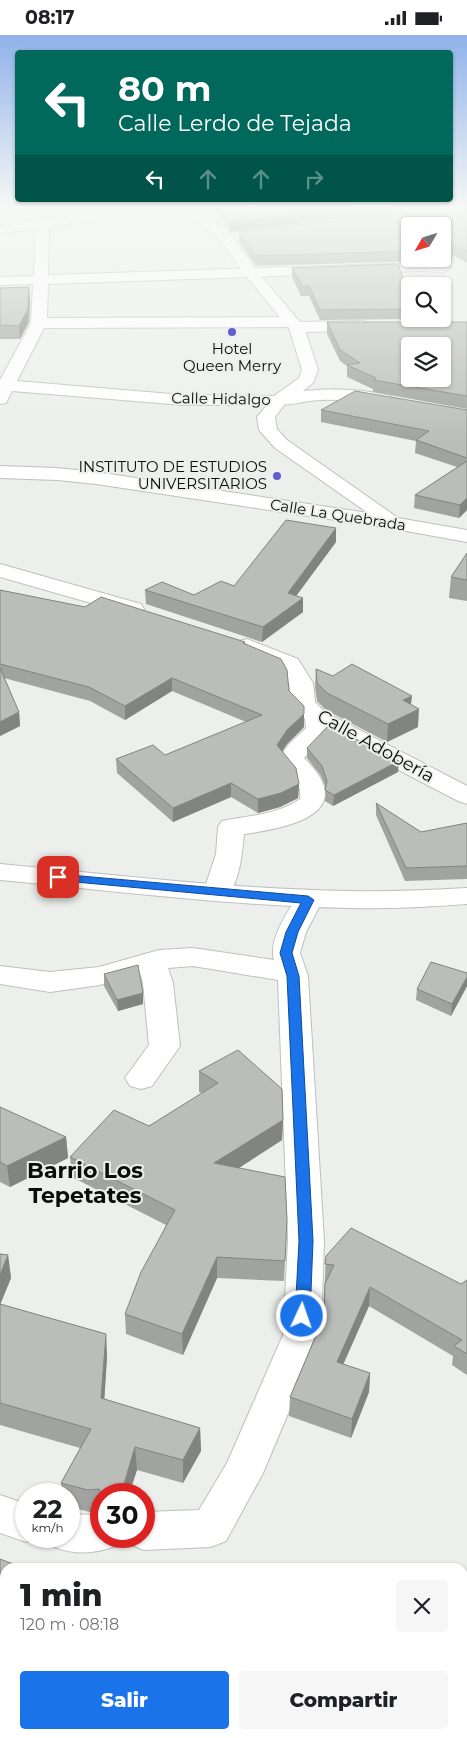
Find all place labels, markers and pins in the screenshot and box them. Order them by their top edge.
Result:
marker: Hotel Queen Merry [226,326,238,338]
place label: Hotel Queen Merry [183,339,282,375]
place label: INSTITUTO DE ESTUDIOS UNIVERSITARIOS [79,457,267,493]
marker: INSTITUTO DE ESTUDIOS UNIVERSITARIOS [271,470,283,482]
pin [37,856,79,898]

